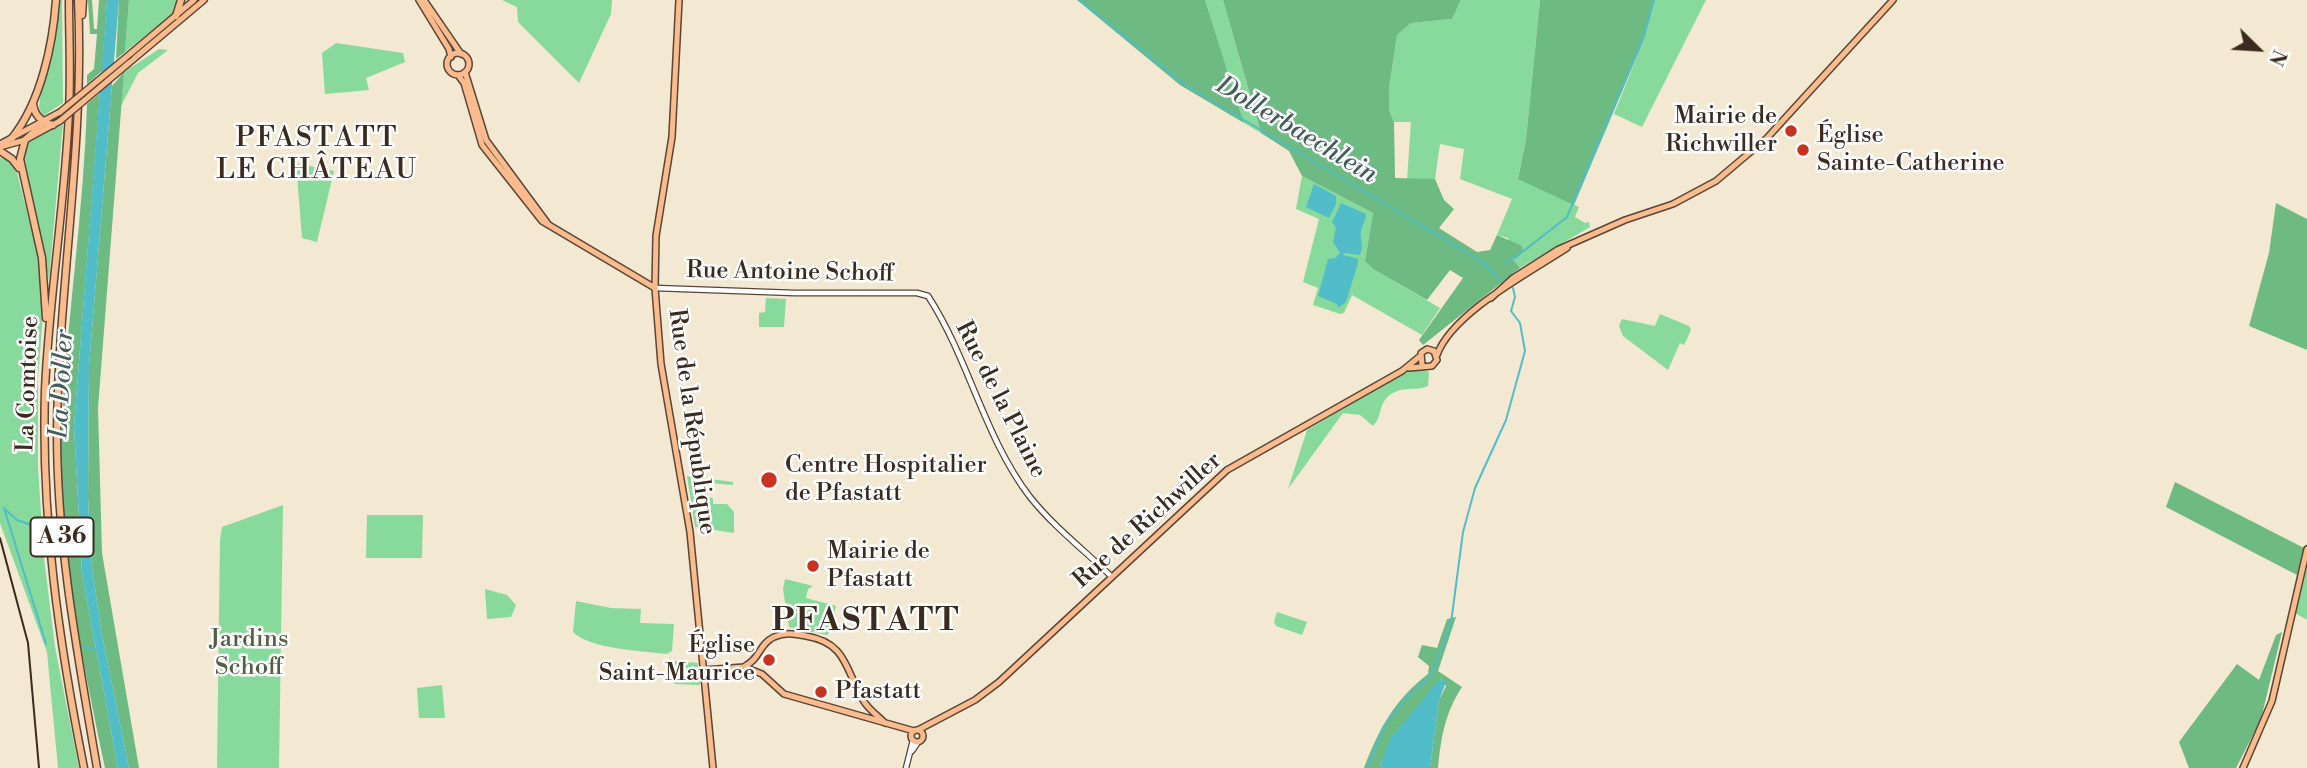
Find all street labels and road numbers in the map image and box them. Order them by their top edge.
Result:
street label: Rue Antoine Schoff [686,257,894,289]
street label: Rue de la République [661,307,721,537]
street label: La Comtoise [12,315,46,453]
street label: Rue de la Plaine [948,317,1052,483]
street label: Rue de Richwiller [1068,447,1228,595]
road number: A 36 [31,517,94,556]

